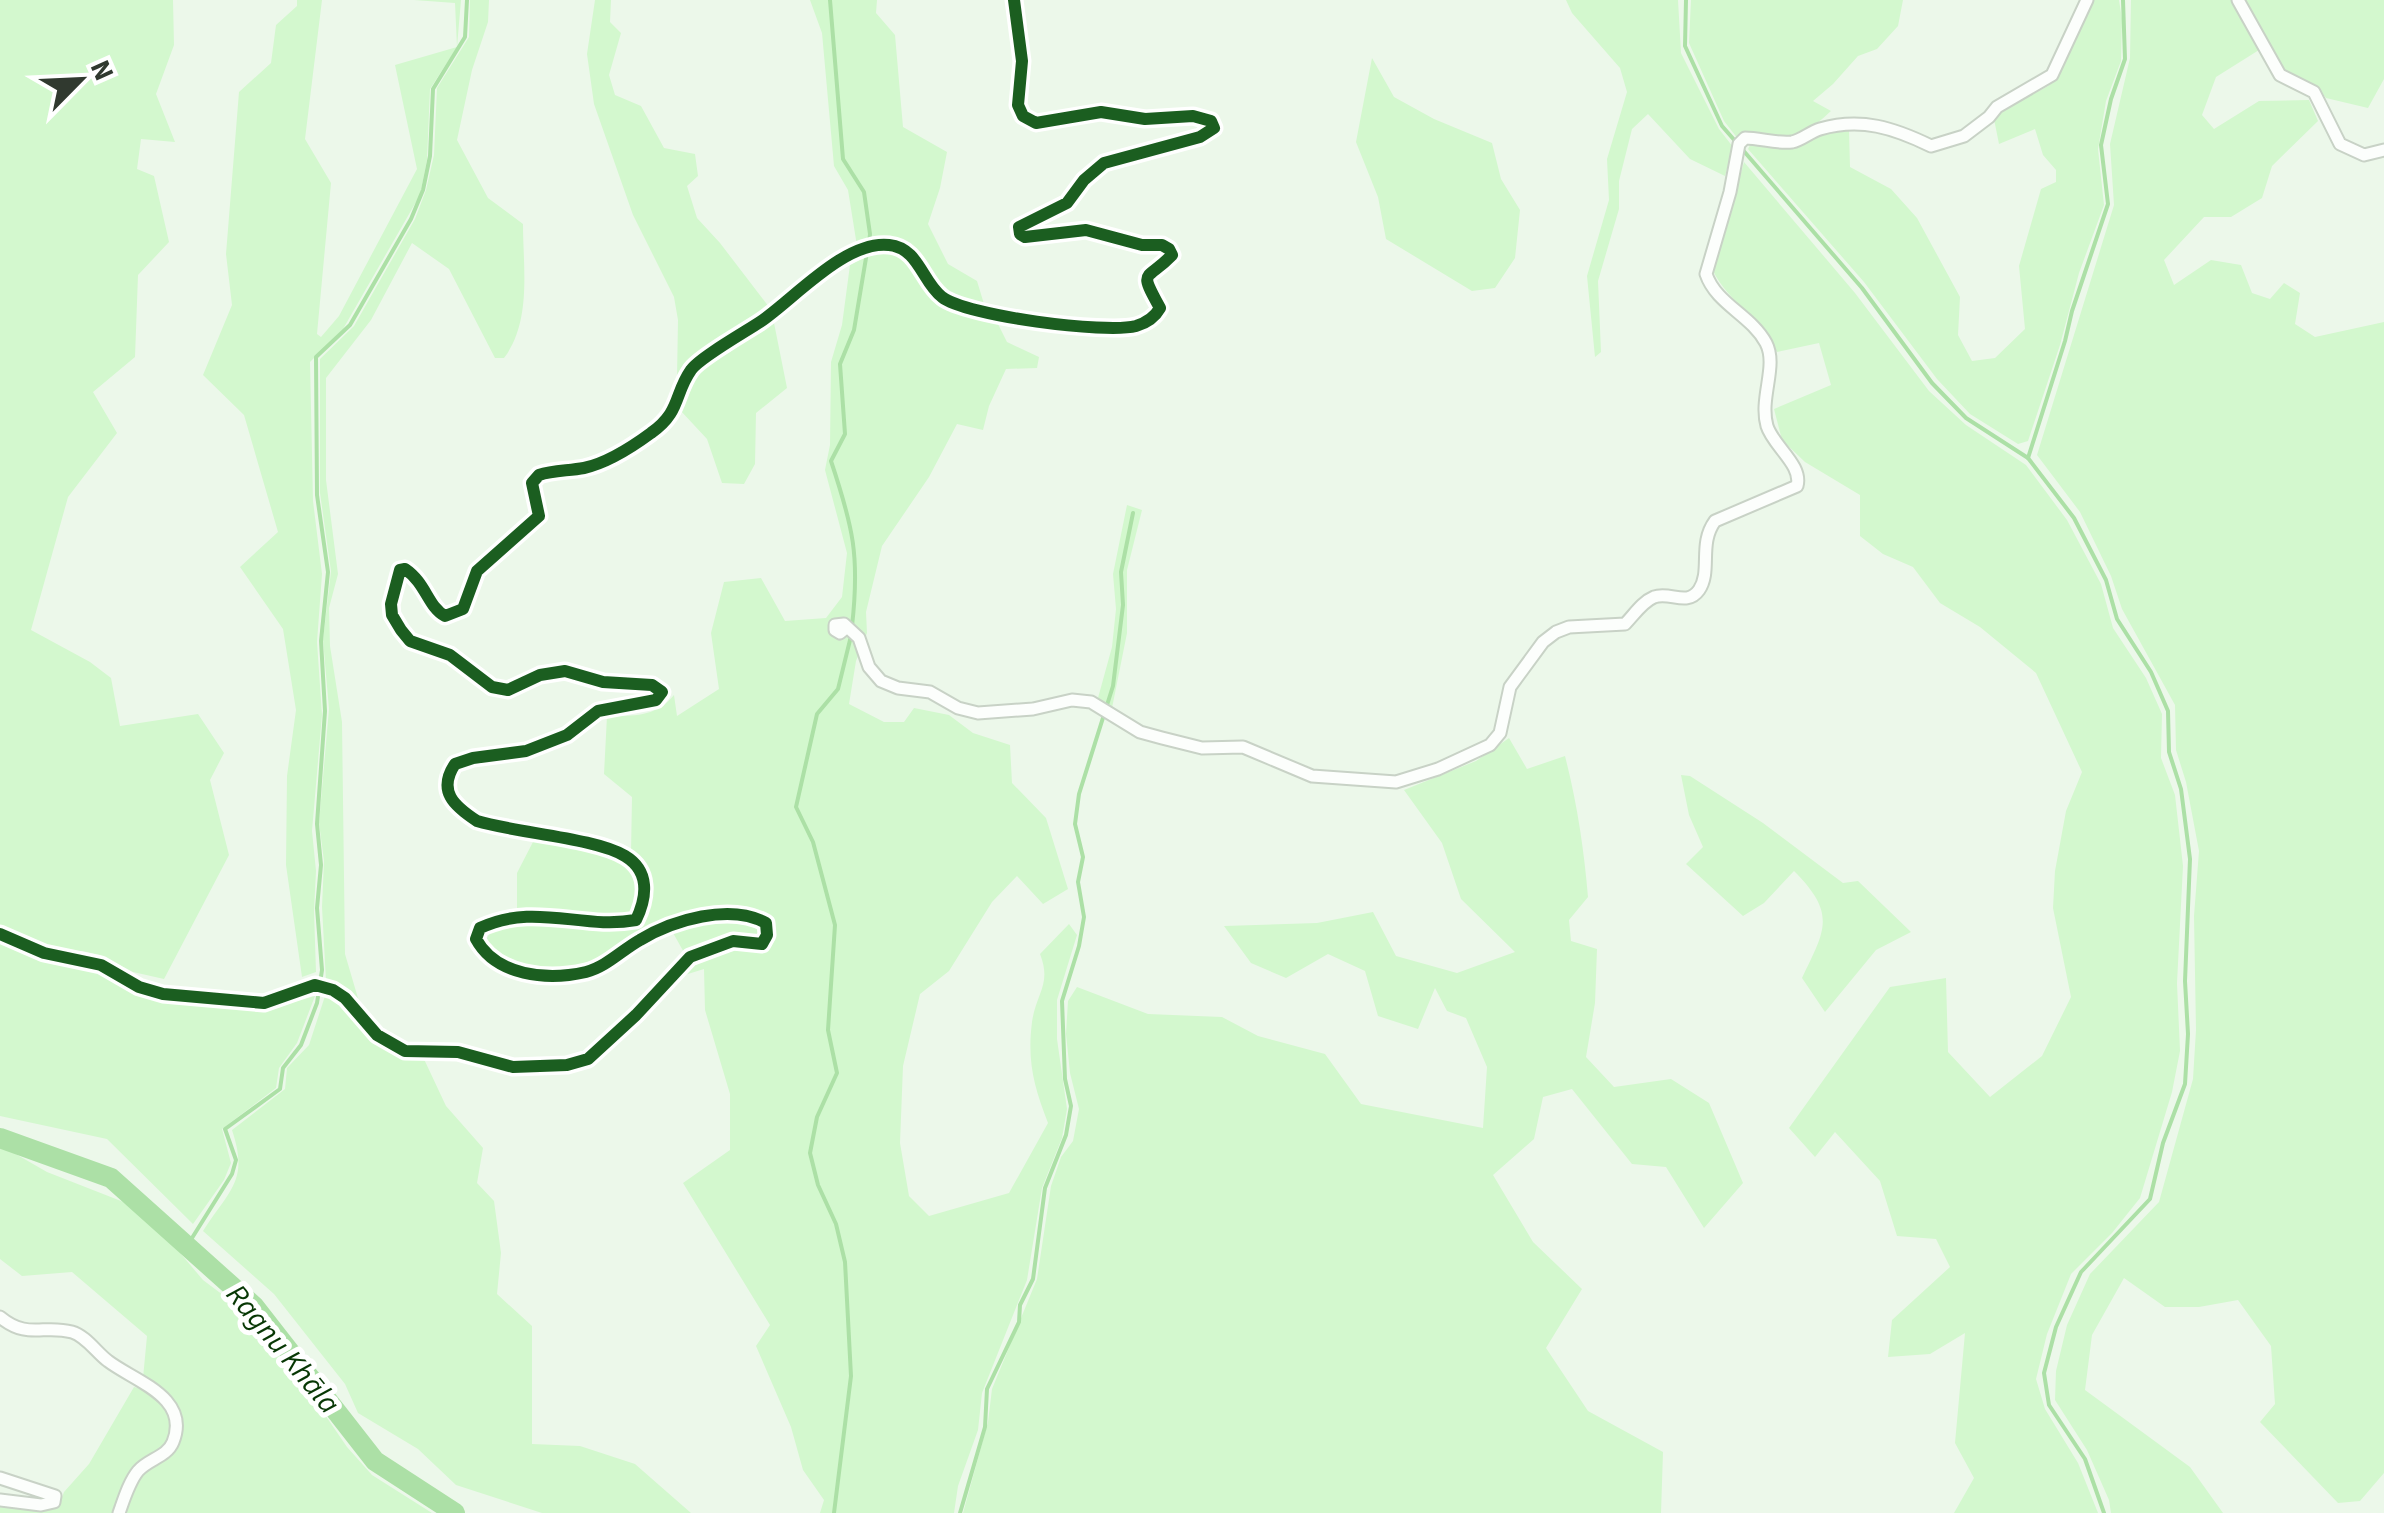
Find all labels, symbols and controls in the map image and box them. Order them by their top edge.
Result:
north arrow [30,30,130,130]
text: N [80,54,124,87]
water label: Ragnu Khāla [216,1275,350,1423]

